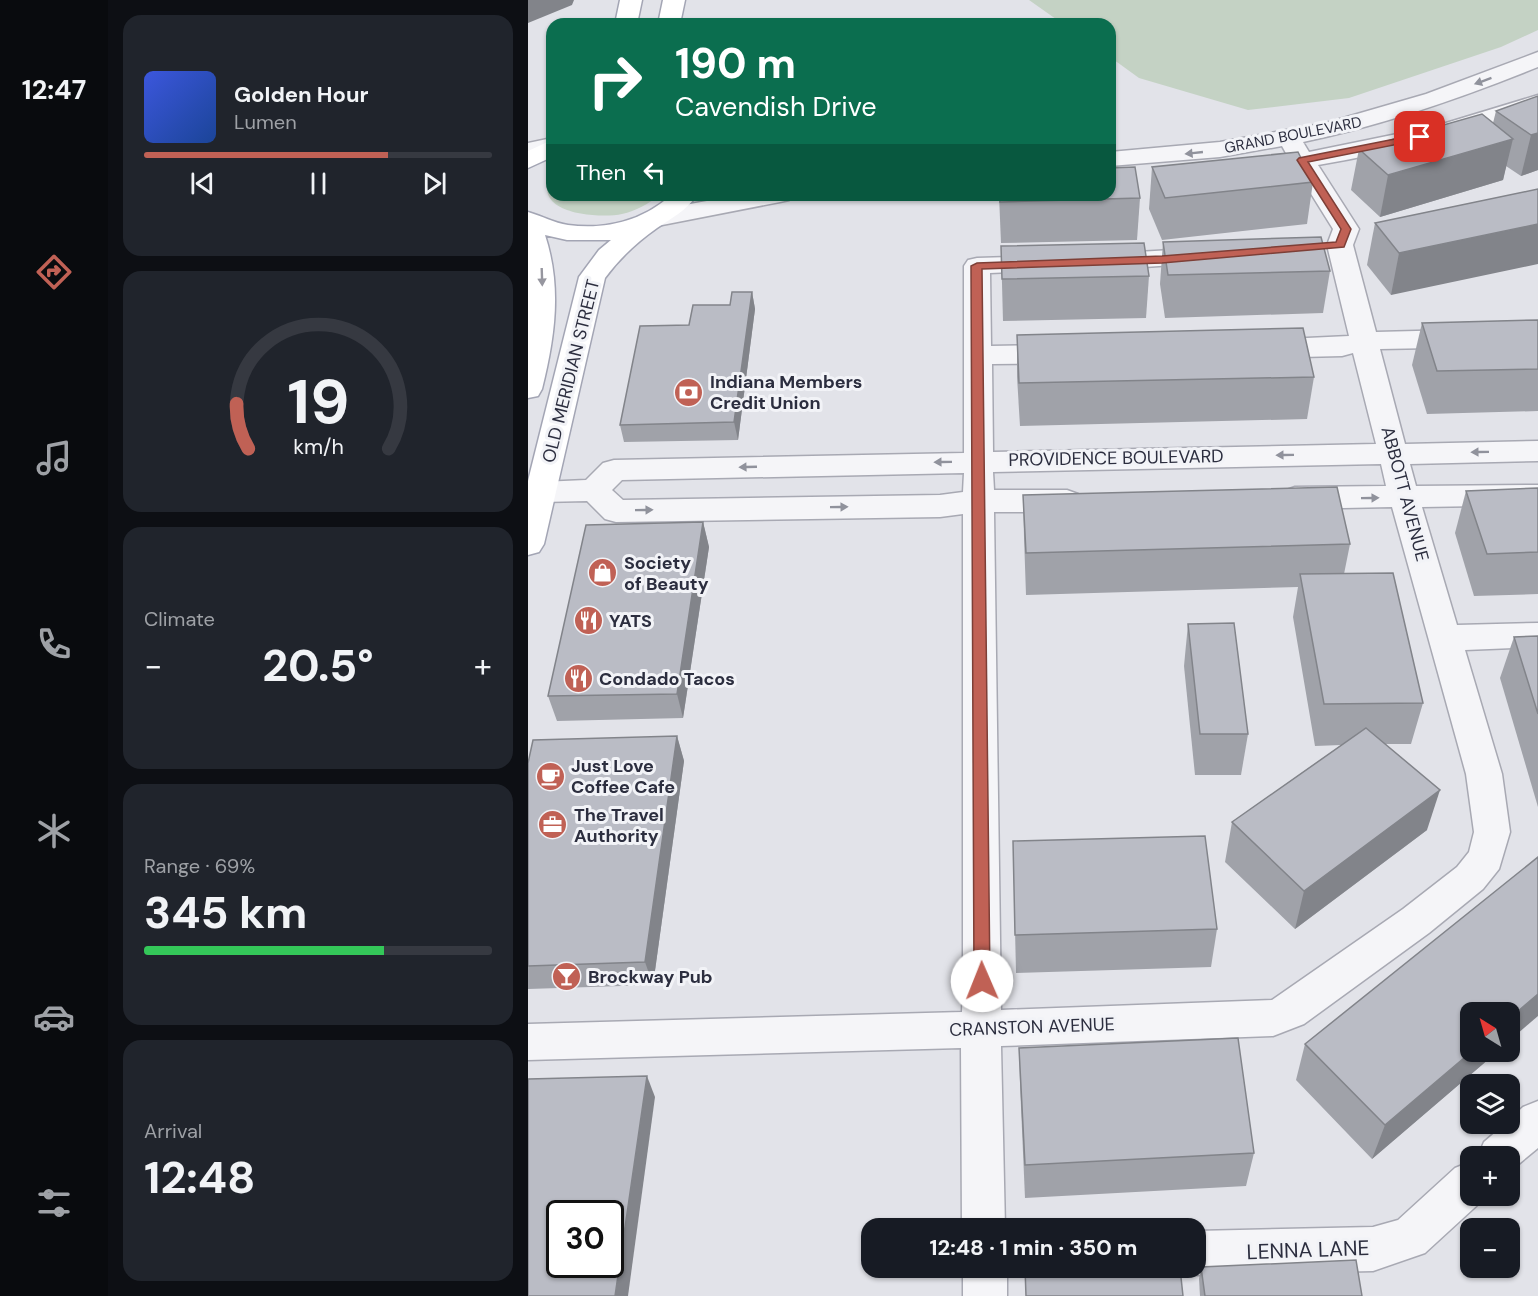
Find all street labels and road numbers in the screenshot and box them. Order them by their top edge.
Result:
street label: GRAND BOULEVARD [1223,112,1363,158]
street label: OLD MERIDIAN STREET [537,277,605,465]
street label: ABBOTT AVENUE [1375,424,1435,564]
street label: PROVIDENCE BOULEVARD [1008,444,1224,472]
street label: CRANSTON AVENUE [949,1012,1115,1042]
street label: LENNA LANE [1246,1234,1370,1266]

